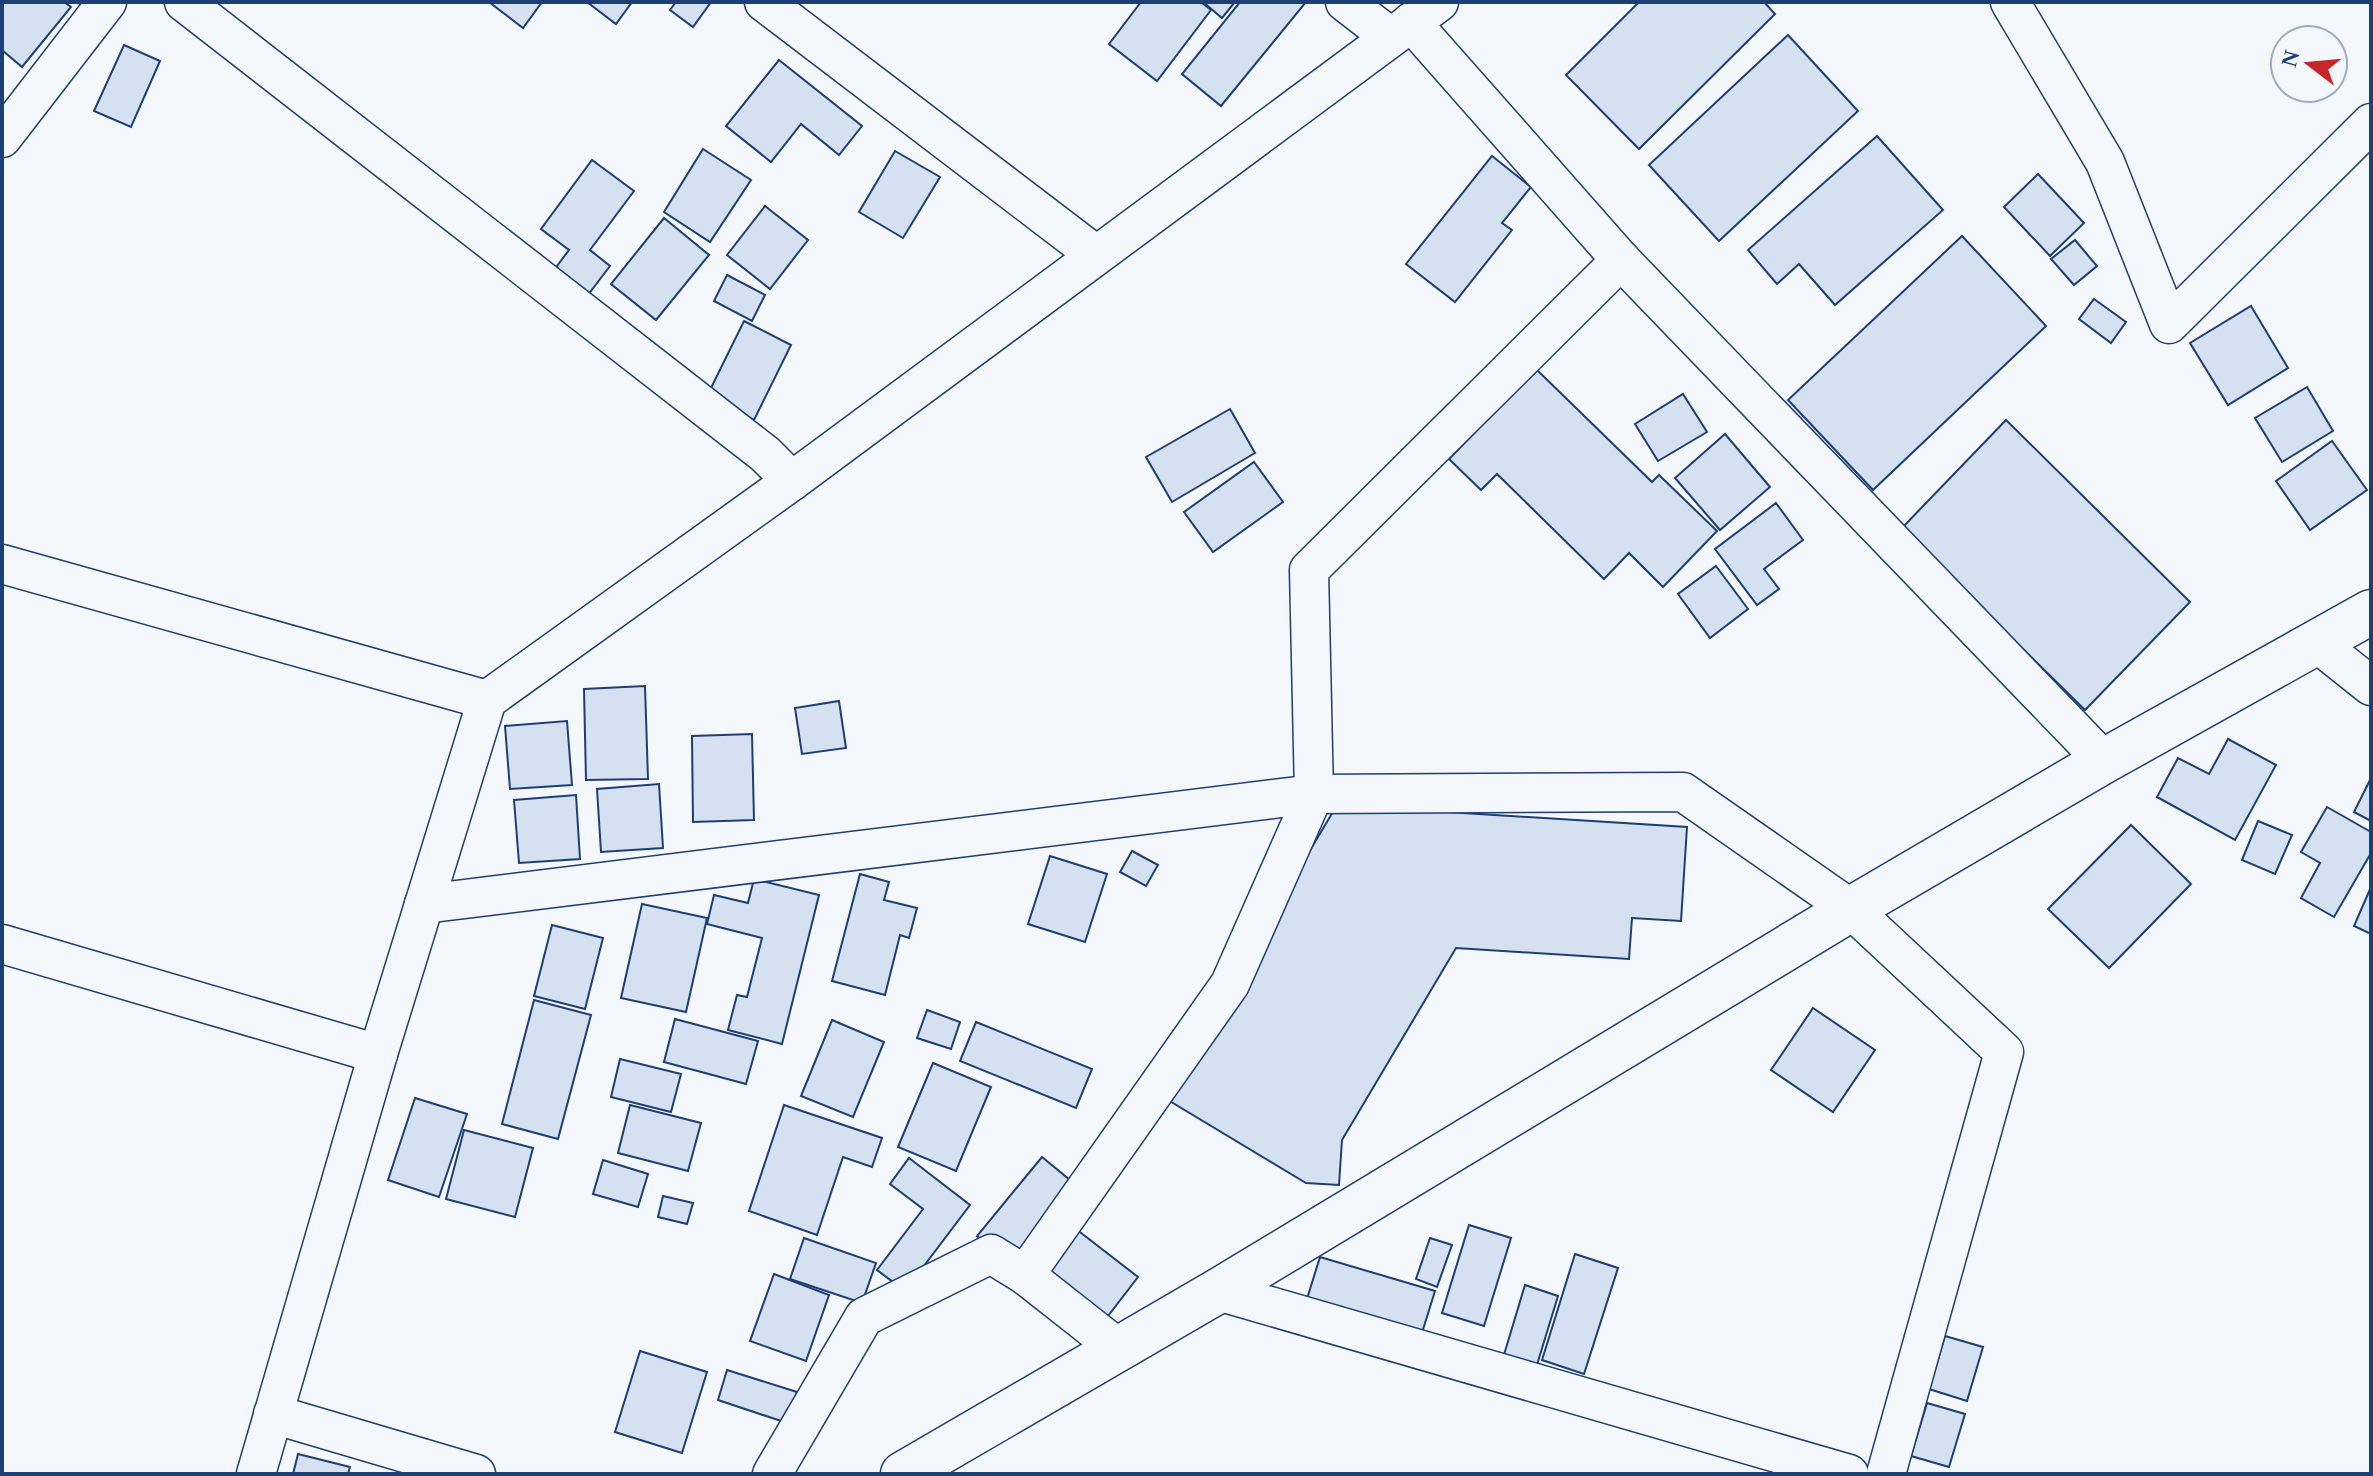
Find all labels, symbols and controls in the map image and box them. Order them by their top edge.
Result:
north arrow [2269,24,2349,104]
text: N [2276,47,2304,70]

